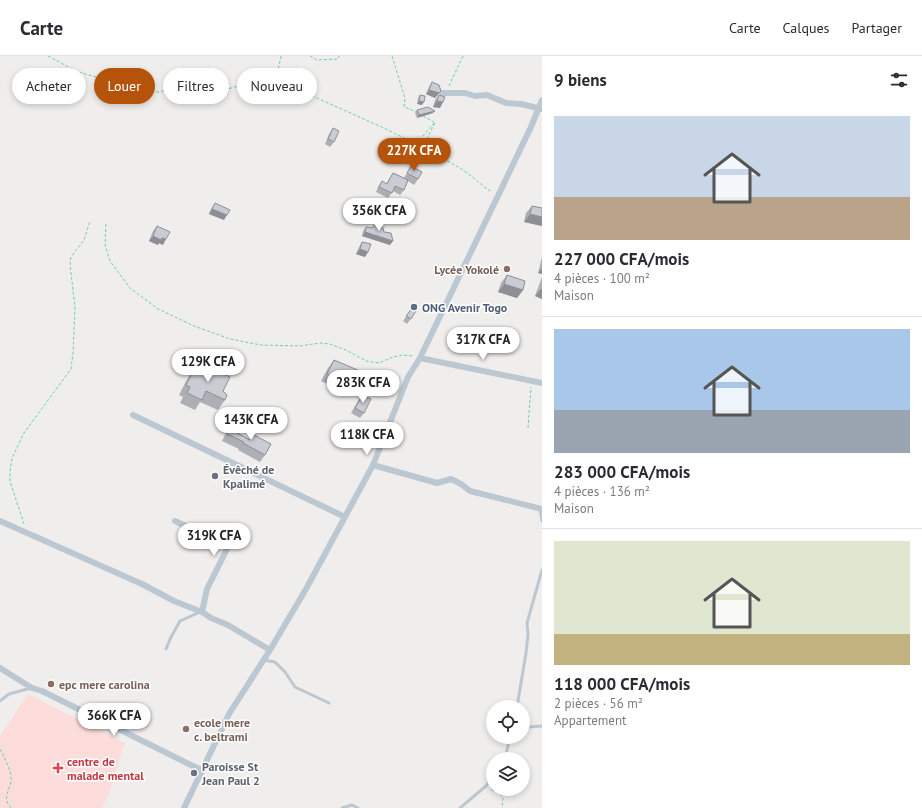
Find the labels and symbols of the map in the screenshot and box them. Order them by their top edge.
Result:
pin: 227K CFA [373,138,455,172]
pin: 356K CFA [338,198,420,232]
place label: Lycée Yokolé [434,262,499,277]
marker: Lycée Yokolé [502,264,512,274]
place label: ONG Avenir Togo [422,300,508,315]
marker: ONG Avenir Togo [409,302,419,312]
pin: 317K CFA [442,327,524,361]
pin: 129K CFA [167,349,249,383]
pin: 283K CFA [322,370,404,404]
pin: 143K CFA [210,407,292,441]
pin: 118K CFA [326,422,408,456]
place label: Évêché de Kpalimé [223,462,274,491]
marker: Évêché de Kpalimé [210,471,220,481]
pin: 319K CFA [173,523,255,557]
place label: epc mere carolina [59,677,150,692]
marker: epc mere carolina [46,679,56,689]
pin: 366K CFA [73,703,155,737]
place label: ecole mere c. beltrami [194,715,250,744]
marker: ecole mere c. beltrami [181,724,191,734]
place label: centre de malade mental [67,754,144,783]
place label: Paroisse St Jean Paul 2 [201,759,260,788]
marker: centre de malade mental [52,762,64,774]
marker: Paroisse St Jean Paul 2 [189,768,199,778]

